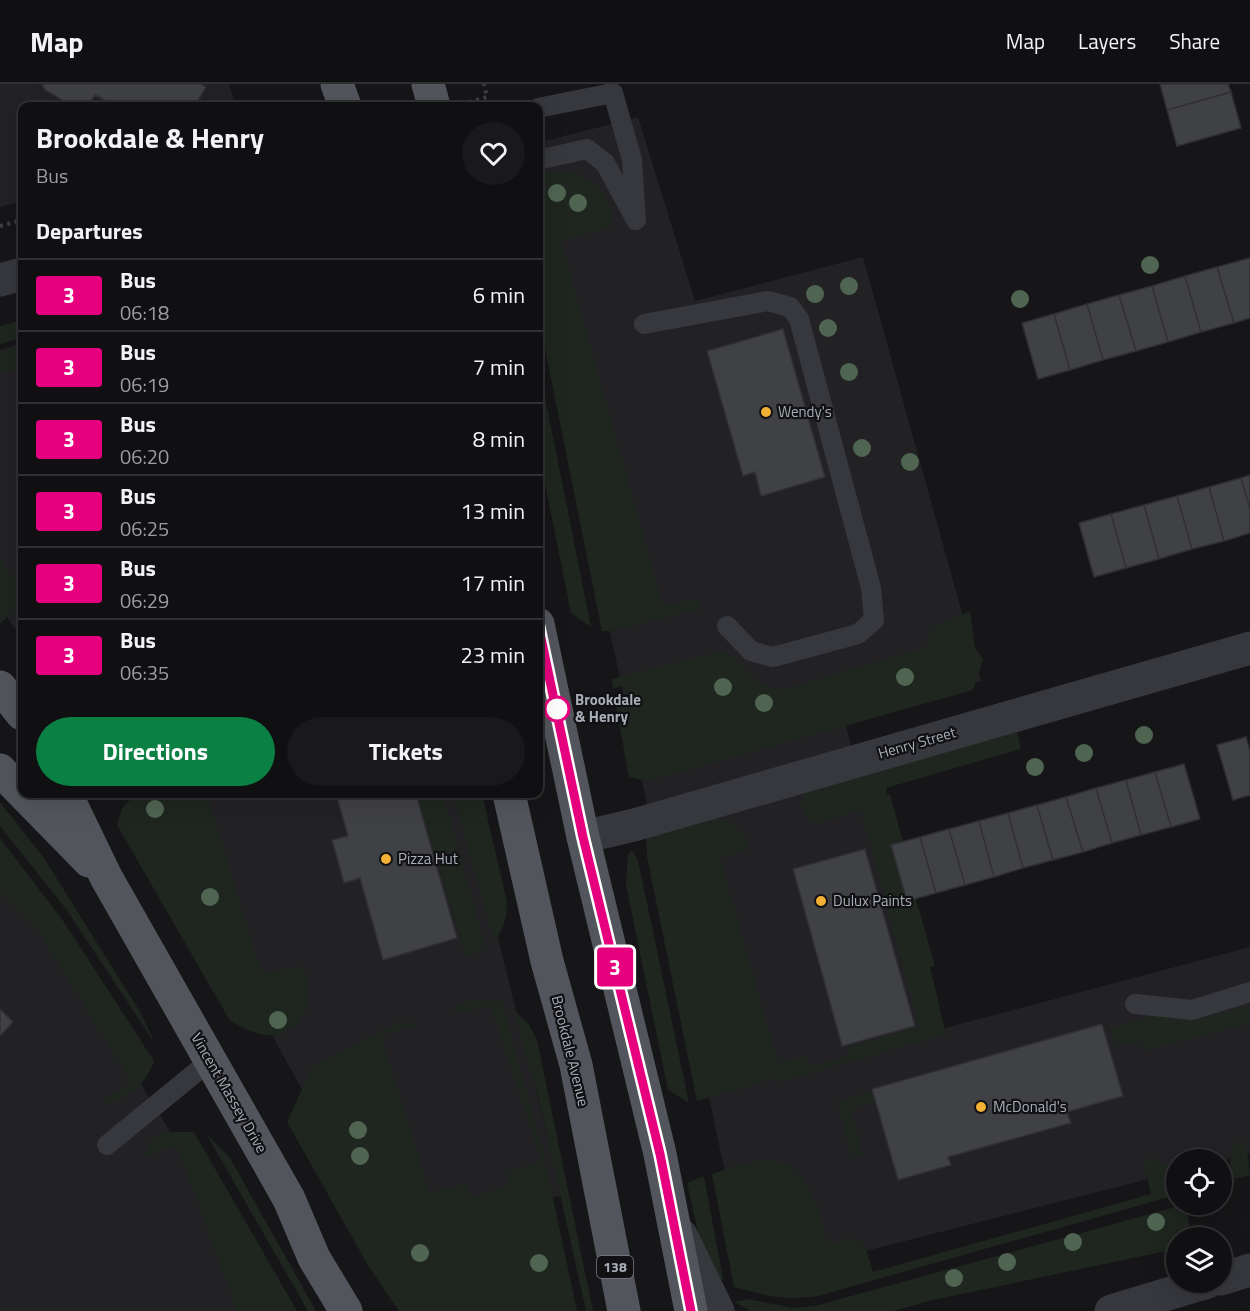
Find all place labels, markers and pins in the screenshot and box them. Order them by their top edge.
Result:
place label: Wendy's [778,400,832,423]
marker: Wendy's [759,405,773,419]
place label: Brookdale & Henry [575,688,641,728]
marker: Brookdale & Henry [544,696,570,722]
place label: Pizza Hut [398,847,459,870]
marker: Pizza Hut [379,852,393,866]
place label: Dulux Paints [833,889,912,912]
marker: Dulux Paints [814,894,828,908]
place label: McDonald's [993,1095,1067,1118]
marker: McDonald's [974,1100,988,1114]

